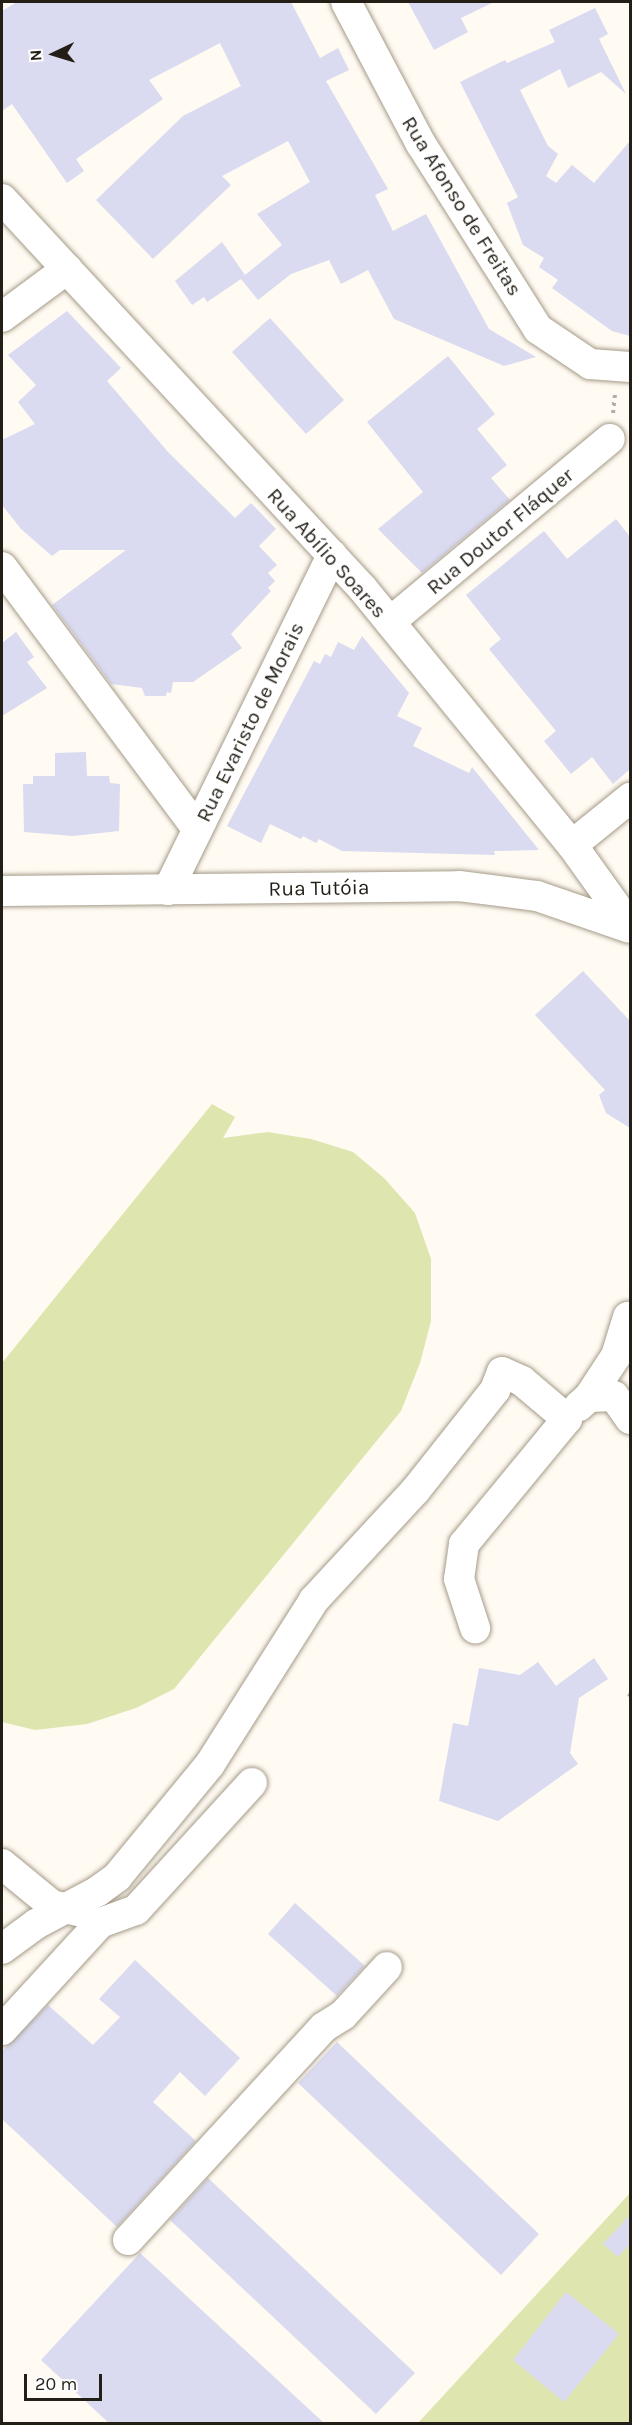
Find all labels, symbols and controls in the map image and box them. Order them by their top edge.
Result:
north arrow [24,24,84,84]
text: N [26,49,45,62]
street label: Rua Afonso de Freitas [396,111,528,301]
street label: Rua Doutor Fláquer [421,462,579,600]
street label: Rua Abílio Soares [262,483,392,623]
street label: Rua Evaristo de Morais [191,618,309,826]
street label: Rua Tutóia [268,875,370,901]
scale bar [27,2362,105,2400]
text: 20 m [35,2373,77,2395]

